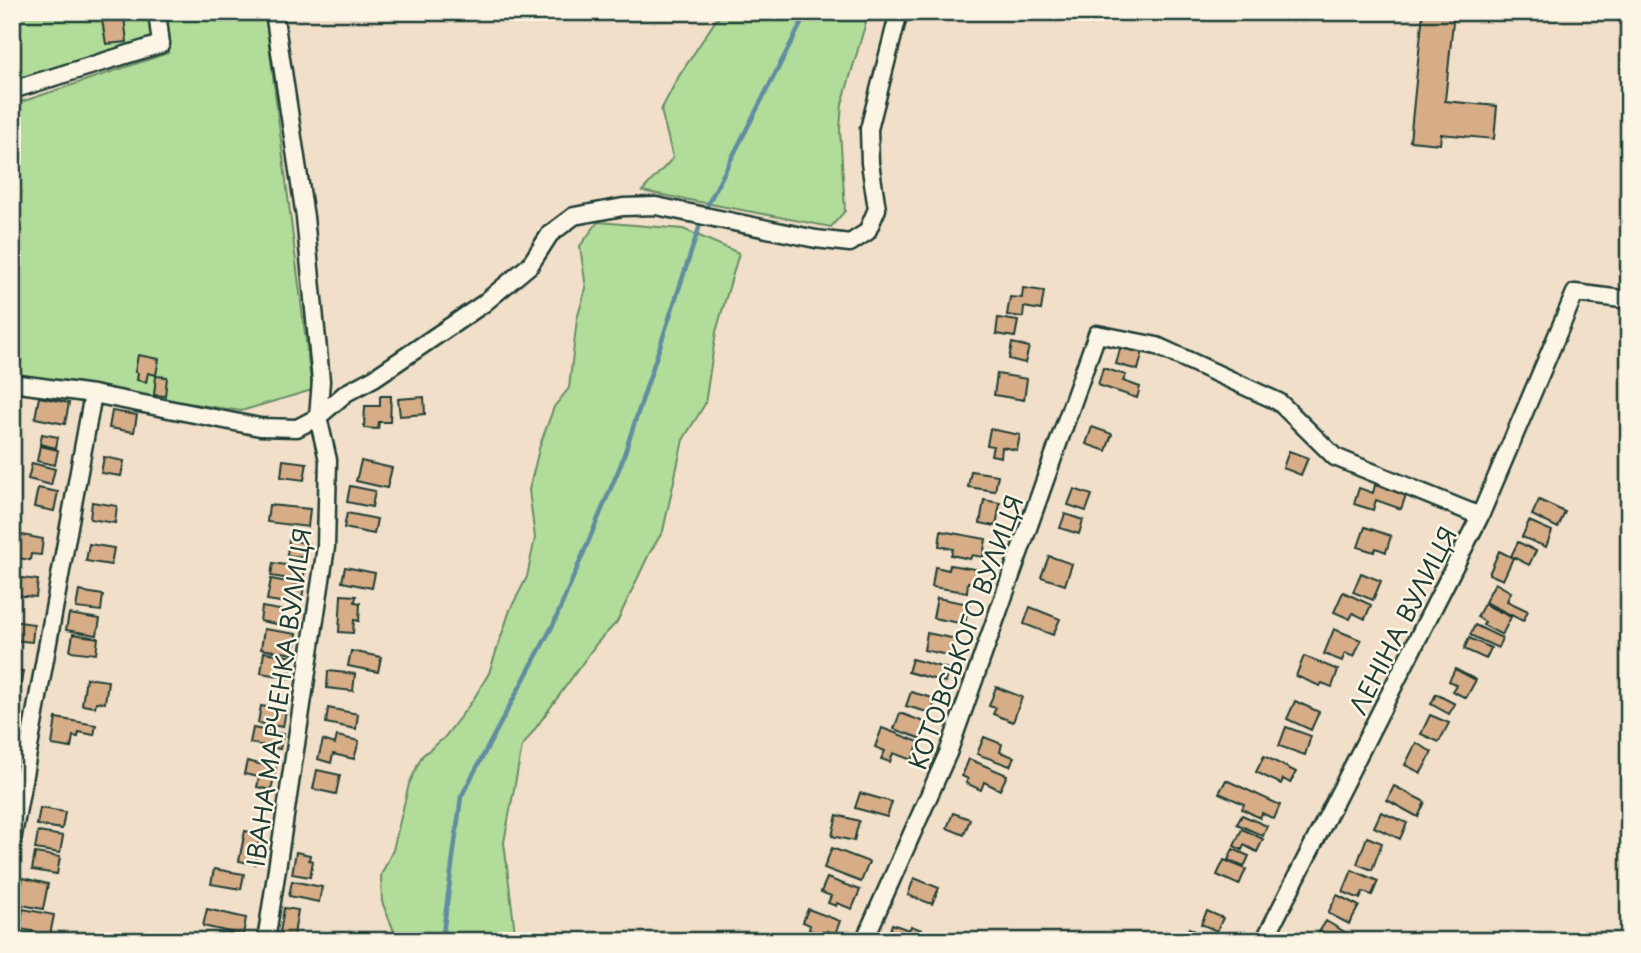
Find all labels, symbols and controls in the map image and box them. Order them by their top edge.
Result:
street label: КОТОВСЬКОГО ВУЛИЦЯ [899,490,1031,774]
street label: ЛЕНІНА ВУЛИЦЯ [1339,520,1465,720]
street label: ІВАНА МАРЧЕНКА ВУЛИЦЯ [236,525,320,869]

